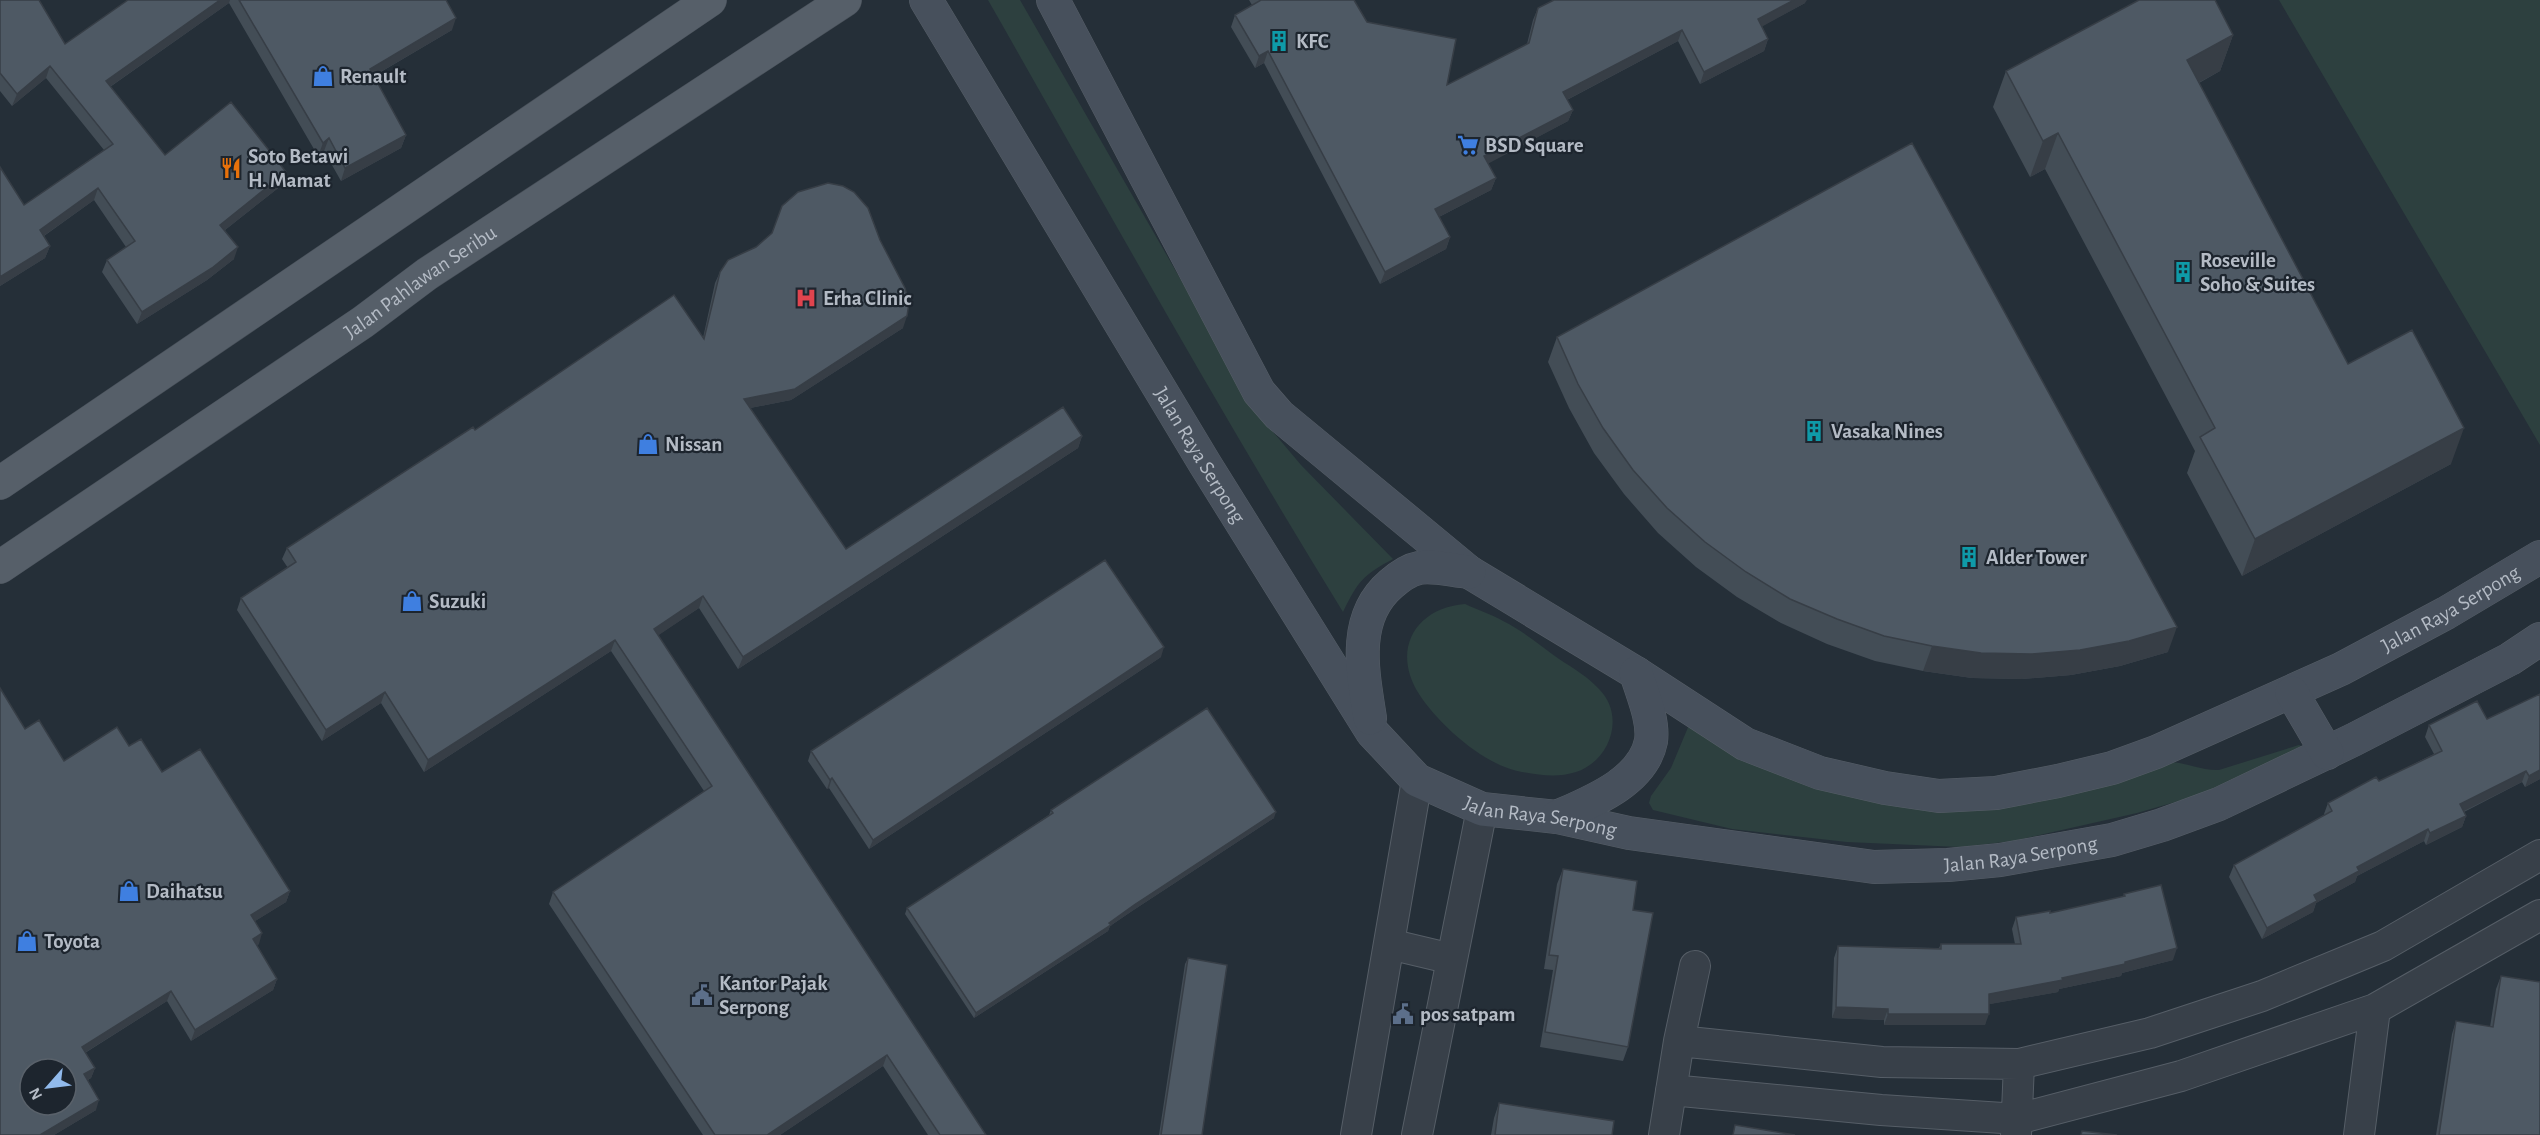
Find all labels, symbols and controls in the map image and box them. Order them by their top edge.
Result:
building icon: KFC [1267,29,1291,53]
place label: KFC [1296,31,1329,52]
shop icon: Renault [311,64,335,88]
place label: Renault [340,66,406,87]
supermarket icon: BSD Square [1456,133,1480,157]
place label: BSD Square [1485,135,1584,156]
place label: Soto Betawi H. Mamat [248,146,348,191]
restaurant icon: Soto Betawi H. Mamat [219,156,243,180]
street label: Jalan Pahlawan Seribu [340,221,500,342]
place label: Roseville Soho & Suites [2200,250,2315,295]
building icon: Roseville Soho & Suites [2171,260,2195,284]
hospital icon: Erha Clinic [794,286,818,310]
place label: Erha Clinic [823,288,912,309]
street label: Jalan Raya Serpong [1151,383,1250,527]
building icon: Vasaka Nines [1802,419,1826,443]
place label: Vasaka Nines [1831,421,1943,442]
shop icon: Nissan [636,432,660,456]
place label: Nissan [665,434,722,455]
building icon: Alder Tower [1957,545,1981,569]
place label: Alder Tower [1986,547,2087,568]
street label: Jalan Raya Serpong [2378,561,2524,656]
shop icon: Suzuki [400,589,424,613]
place label: Suzuki [429,591,486,612]
street label: Jalan Raya Serpong [1461,792,1620,841]
street label: Jalan Raya Serpong [1943,832,2100,876]
shop icon: Daihatsu [117,879,141,903]
place label: Daihatsu [146,881,223,902]
shop icon: Toyota [15,929,39,953]
place label: Toyota [44,931,100,952]
place label: Kantor Pajak Serpong [719,973,828,1018]
public building icon: Kantor Pajak Serpong [690,983,714,1007]
public building icon: pos satpam [1391,1002,1415,1026]
place label: pos satpam [1420,1004,1516,1025]
north arrow [18,1057,78,1117]
text: N [26,1085,45,1102]

